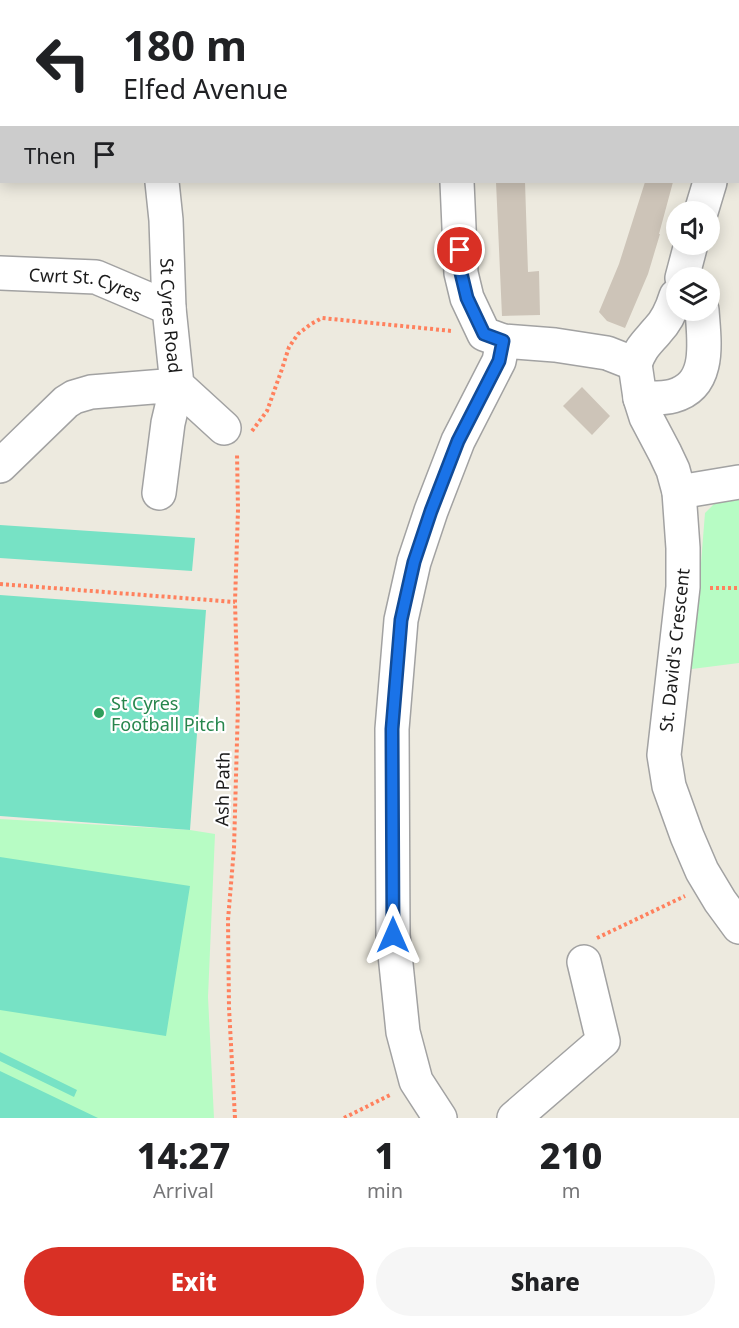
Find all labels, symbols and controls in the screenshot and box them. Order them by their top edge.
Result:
text: 180 m [123,16,247,73]
icon: left [24,24,102,102]
text: Elfed Avenue [123,70,288,107]
icon: arrive [88,138,121,171]
text: Then [24,140,76,170]
map controls [666,201,720,321]
button: sound [666,201,720,255]
pin [434,224,485,275]
icon: arrive [443,233,476,266]
street label: St Cyres Road [155,258,188,374]
street label: Cwrt St. Cyres [28,262,146,307]
button: layers [666,267,720,321]
street label: St. David's Crescent [653,566,695,733]
place label: St Cyres Football Pitch [111,691,226,736]
marker: St Cyres Football Pitch [92,706,106,720]
street label: Ash Path [209,752,235,826]
position arrow [361,903,425,967]
text: 14:27 [137,1131,230,1180]
text: 1 [375,1131,395,1180]
text: 210 [540,1131,602,1180]
text: Arrival [153,1177,214,1204]
text: min [367,1177,403,1204]
text: m [562,1177,580,1204]
button: Exit [24,1247,364,1316]
button: Share [376,1247,715,1316]

